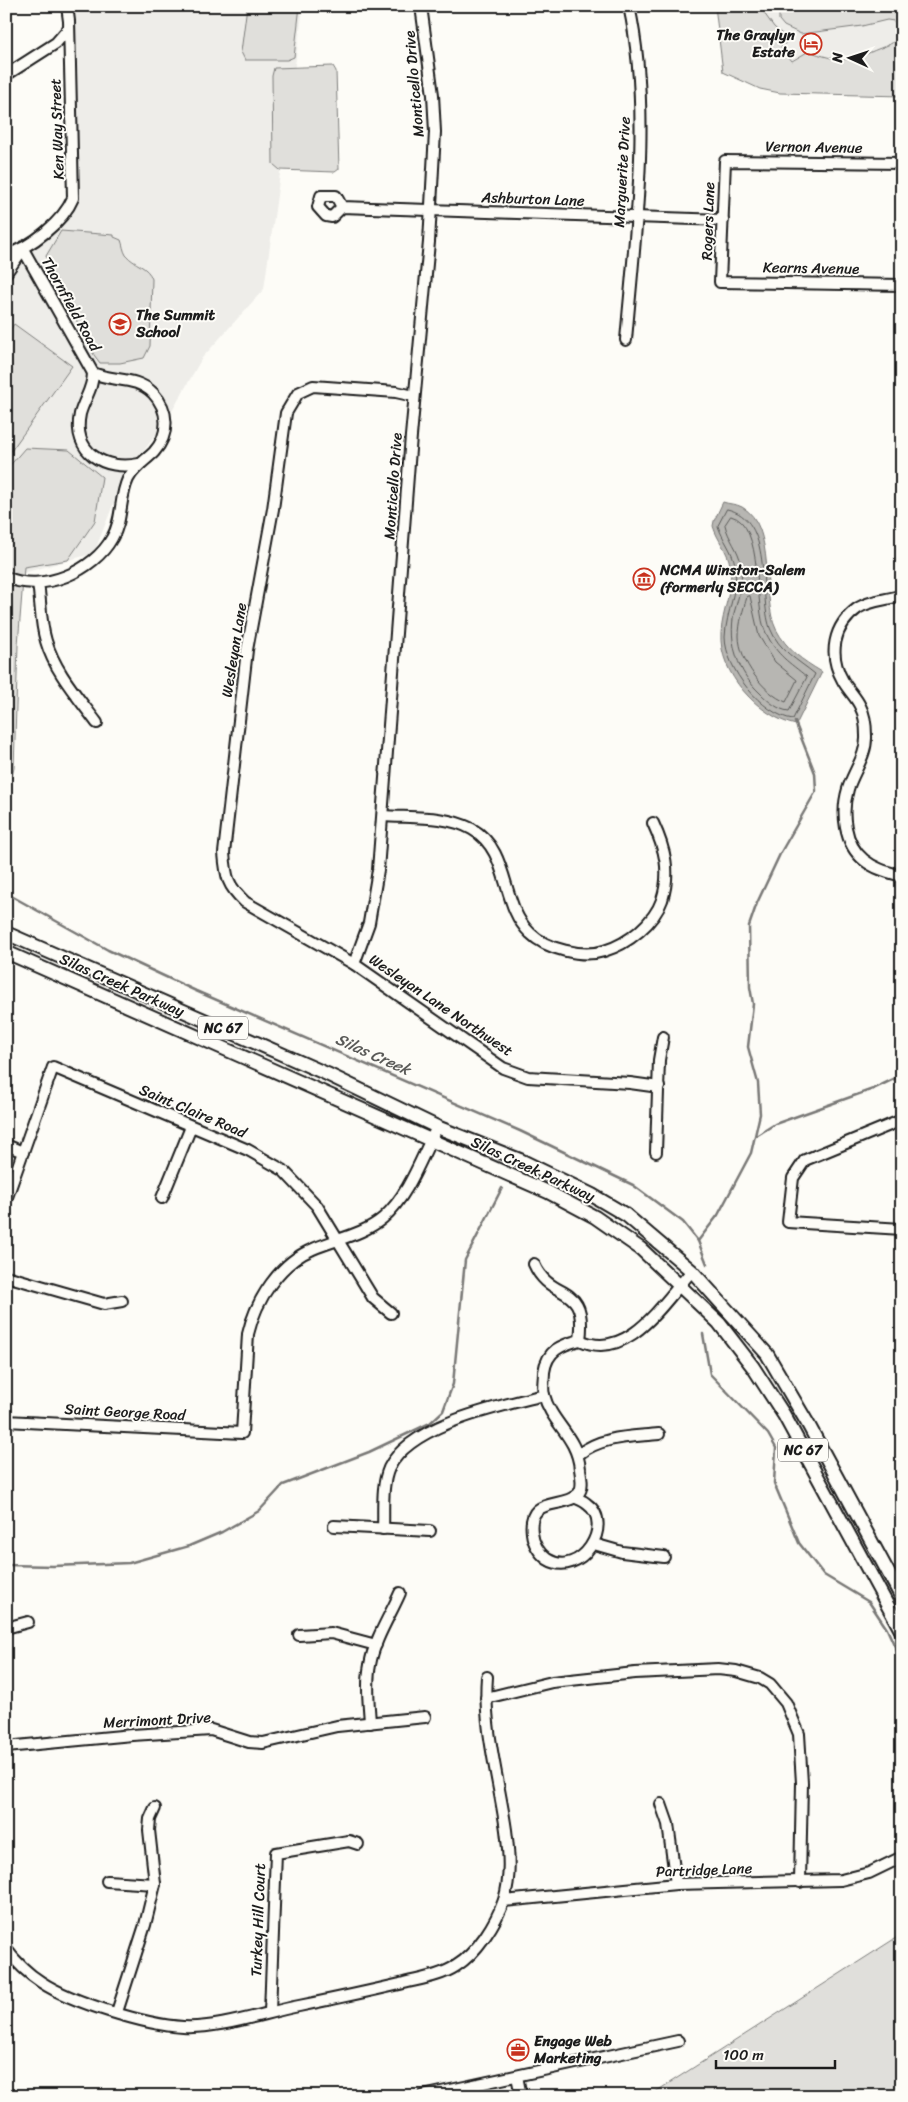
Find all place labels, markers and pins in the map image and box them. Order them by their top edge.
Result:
place label: The Graylyn Estate [716,22,796,65]
hotel icon: The Graylyn Estate [799,32,823,56]
place label: The Summit School [135,302,215,345]
school or university icon: The Summit School [108,312,132,336]
place label: NCMA Winston-Salem (formerly SECCA) [659,557,806,600]
museum icon: NCMA Winston-Salem (formerly SECCA) [632,567,656,591]
place label: Engage Web Marketing [533,2028,612,2071]
office icon: Engage Web Marketing [506,2038,530,2062]

